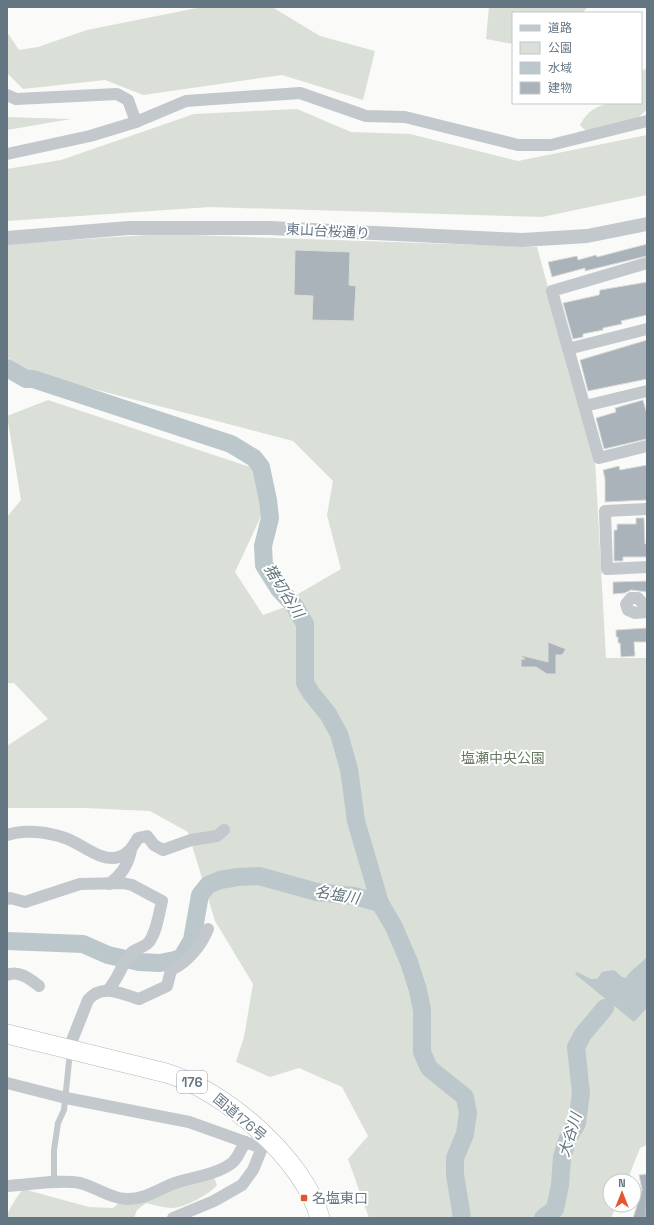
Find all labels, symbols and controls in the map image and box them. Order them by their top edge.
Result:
legend [512,12,642,104]
text: 道路 [548,20,572,36]
text: 公園 [548,40,572,56]
text: 水域 [548,60,572,76]
text: 建物 [548,80,572,96]
street label: 東山台桜通り [286,220,370,242]
water label: 猪切谷川 [260,560,309,623]
park label: 塩瀬中央公園 [461,749,545,767]
water label: 名塩川 [313,881,363,908]
road number: 176 [177,1071,207,1093]
street label: 国道176号 [210,1089,270,1145]
water label: 大谷川 [554,1109,586,1159]
north arrow [602,1173,642,1213]
text: N [618,1176,626,1190]
place label: 名塩東口 [312,1189,368,1207]
marker: 名塩東口 [299,1193,309,1203]

